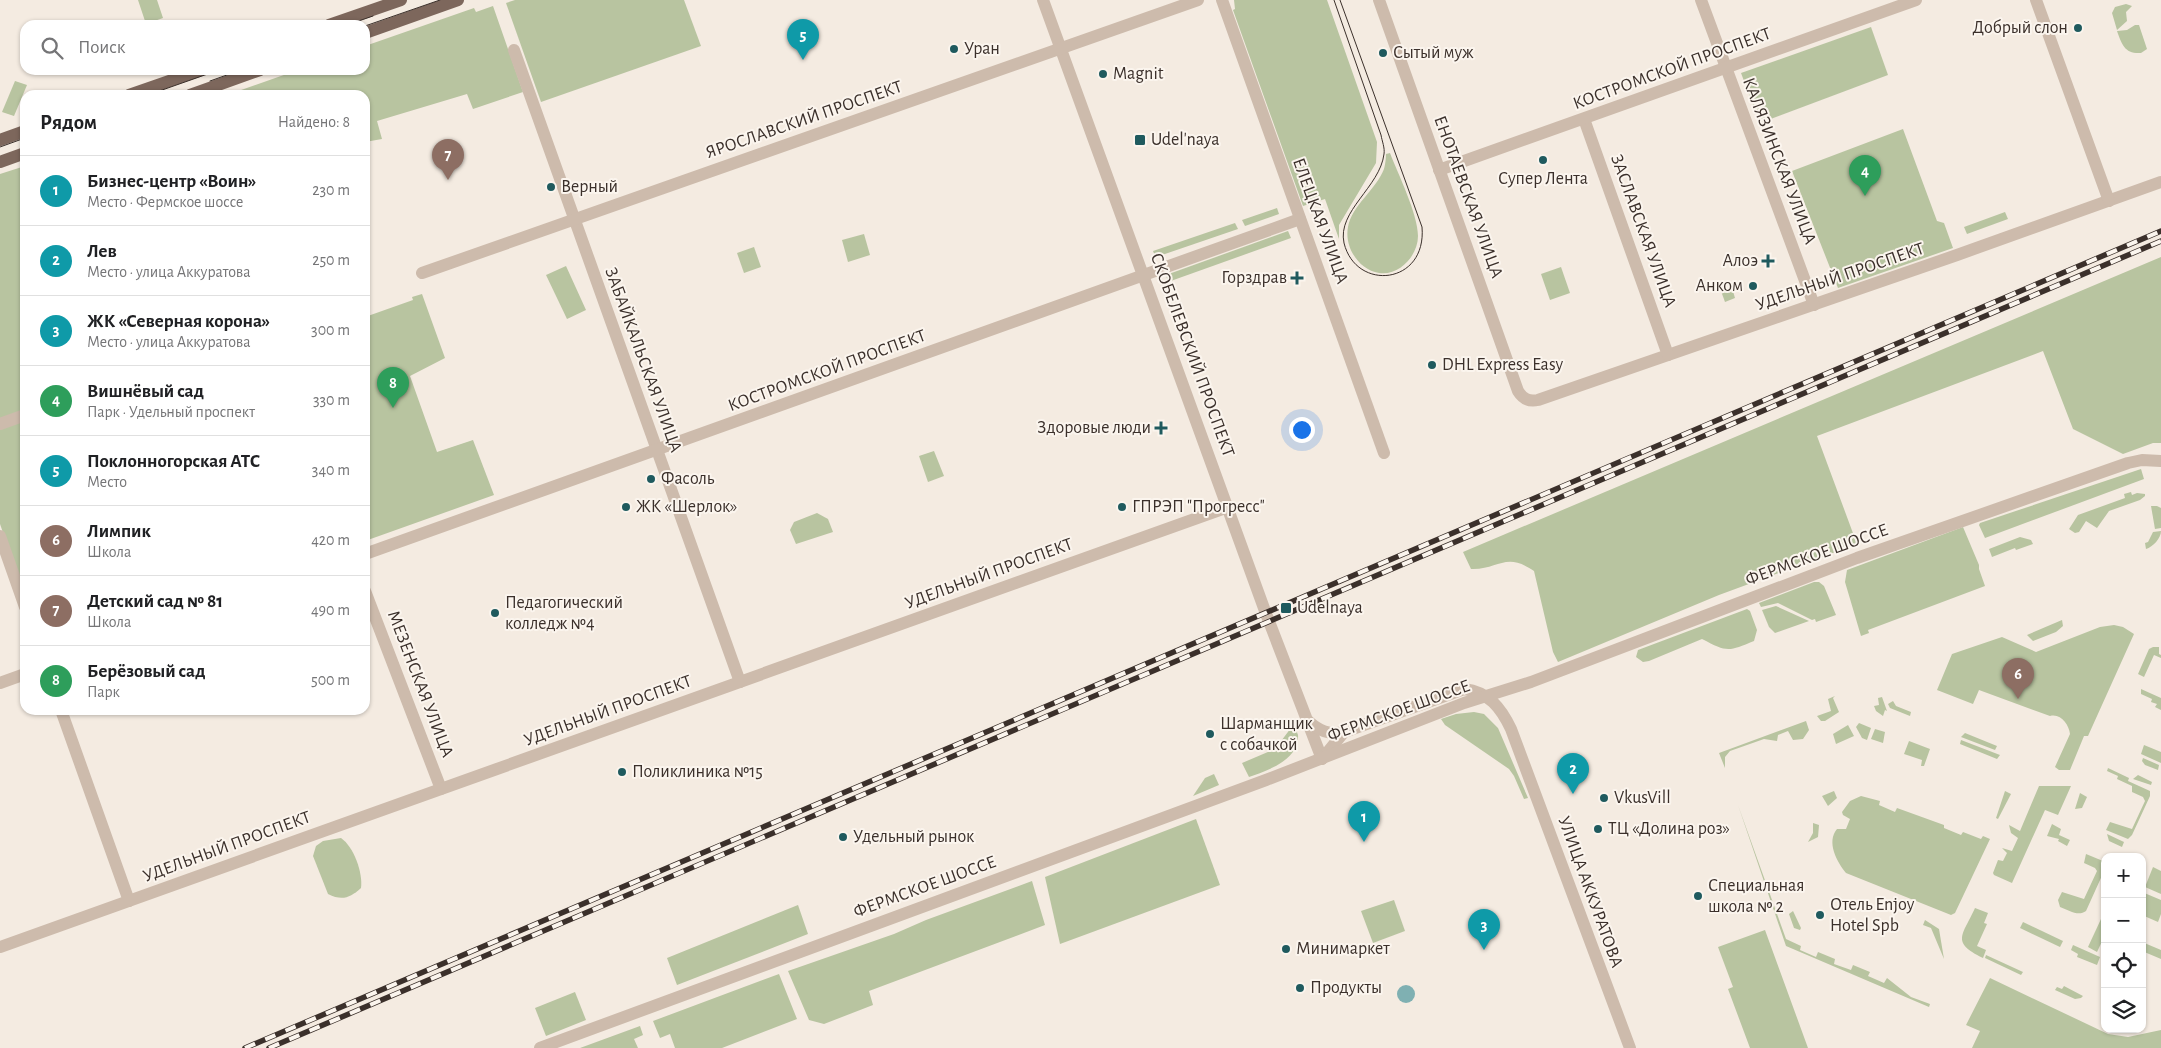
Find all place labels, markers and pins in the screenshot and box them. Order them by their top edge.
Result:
place label: Добрый слон [1972,18,2068,37]
pin: 5 [787,19,819,60]
marker: Добрый слон [2072,22,2084,34]
place label: Уран [964,40,1000,58]
marker: Уран [948,43,960,55]
place label: Сытый муж [1393,44,1474,62]
marker: Сытый муж [1377,47,1389,59]
place label: Magnit [1113,65,1164,83]
marker: Magnit [1097,68,1109,80]
place label: Udel'naya [1151,131,1220,149]
marker: Udel'naya [1133,133,1147,147]
pin: 7 [432,139,464,180]
marker: Супер Лента [1537,154,1549,166]
pin: 4 [1849,155,1881,196]
place label: Супер Лента [1498,170,1588,188]
place label: Верный [561,178,618,196]
marker: Верный [545,181,557,193]
place label: Алоэ [1723,252,1758,270]
marker: Алоэ [1762,255,1774,267]
place label: Горздрав [1221,269,1287,287]
marker: Горздрав [1291,272,1303,284]
place label: Анком [1696,277,1743,295]
marker: Анком [1747,280,1759,292]
place label: DHL Express Easy [1442,356,1564,374]
marker: DHL Express Easy [1426,359,1438,371]
pin: 8 [377,367,409,408]
place label: Здоровые люди [1037,419,1151,437]
marker: Здоровые люди [1155,422,1167,434]
place label: Фасоль [661,470,715,488]
marker: Фасоль [645,473,657,485]
place label: ЖК «Шерлок» [636,498,737,516]
place label: ГПРЭП "Прогресс" [1132,498,1265,516]
marker: ЖК «Шерлок» [620,501,632,513]
marker: ГПРЭП "Прогресс" [1116,501,1128,513]
place label: Педагогический колледж №4 [505,594,623,633]
place label: Udelnaya [1297,599,1363,617]
marker: Udelnaya [1279,601,1293,615]
marker: Педагогический колледж №4 [489,607,501,619]
pin: 6 [2002,658,2034,699]
place label: Шарманщик с собачкой [1220,715,1314,754]
marker: Шарманщик с собачкой [1204,728,1216,740]
pin: 2 [1557,753,1589,794]
place label: Поликлиника №15 [632,763,763,781]
marker: Поликлиника №15 [616,766,628,778]
place label: VkusVill [1614,789,1671,807]
marker: VkusVill [1598,792,1610,804]
pin: 1 [1348,801,1380,842]
place label: ТЦ «Долина роз» [1608,820,1730,838]
marker: ТЦ «Долина роз» [1592,823,1604,835]
place label: Удельный рынок [853,828,975,846]
marker: Удельный рынок [837,831,849,843]
place label: Специальная школа № 2 [1708,877,1804,916]
marker: Специальная школа № 2 [1692,890,1704,902]
place label: Отель Enjoy Hotel Spb [1830,896,1915,935]
pin: 3 [1468,909,1500,950]
marker: Отель Enjoy Hotel Spb [1814,909,1826,921]
place label: Минимаркет [1296,940,1390,958]
marker: Минимаркет [1280,943,1292,955]
place label: Продукты [1310,979,1382,997]
marker: Продукты [1294,982,1306,994]

